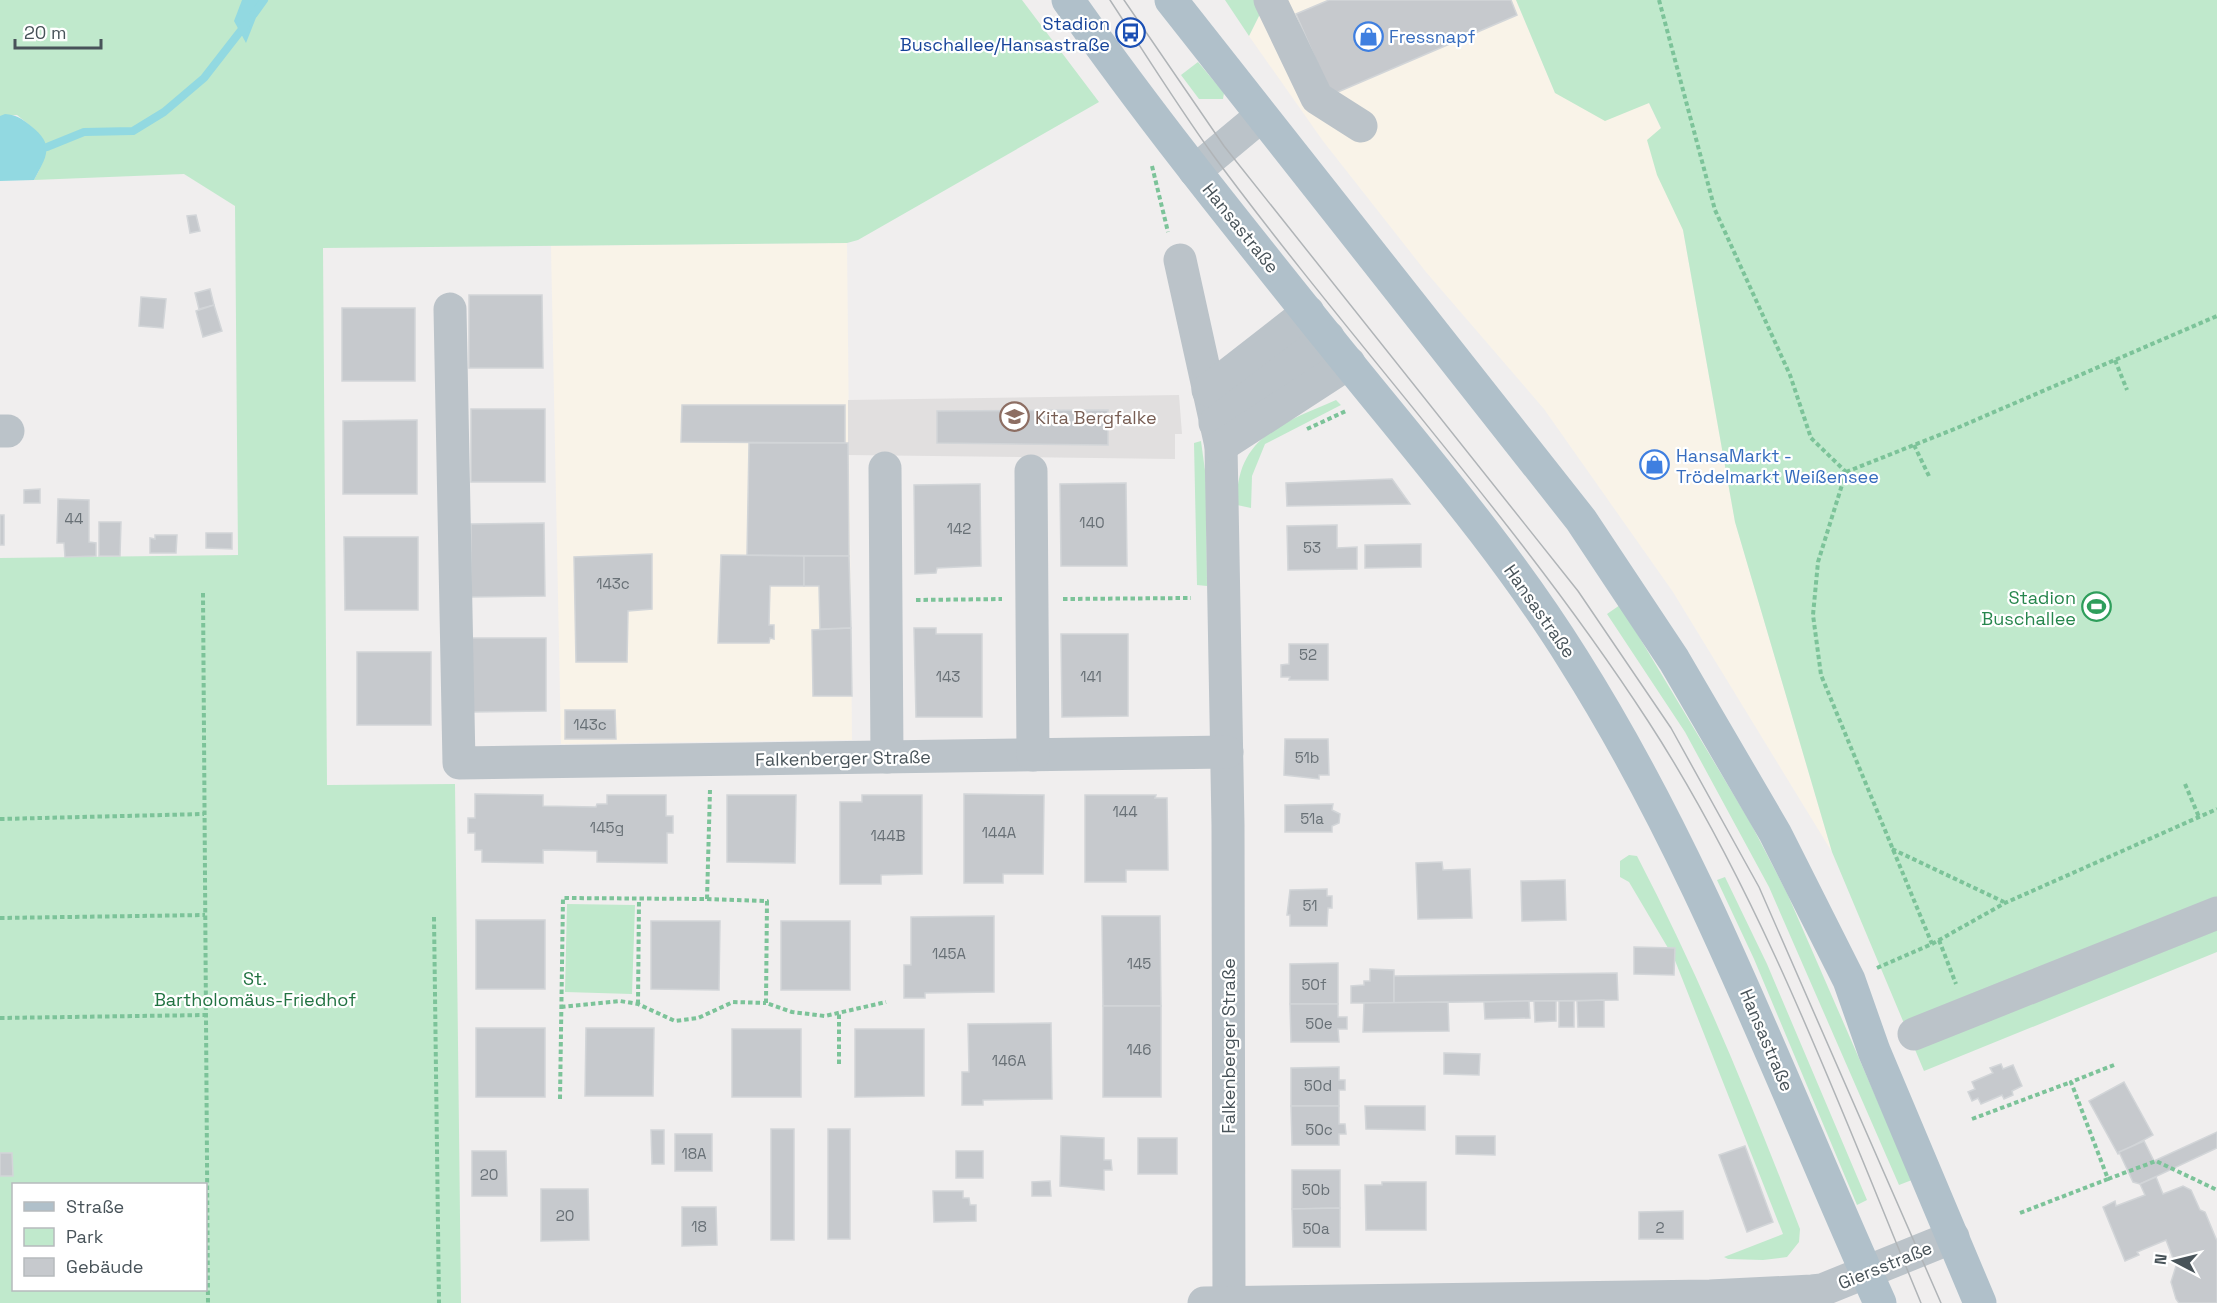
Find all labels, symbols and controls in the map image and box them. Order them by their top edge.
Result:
scale bar [15,12,100,50]
place label: Stadion Buschallee/Hansastraße [900,12,1110,56]
bus stop icon: Stadion Buschallee/Hansastraße [1115,17,1147,49]
shop icon: Fressnapf [1352,20,1384,52]
text: 20 m [24,21,67,44]
place label: Fressnapf [1389,25,1475,48]
street label: Hansastraße [1198,178,1284,278]
school or university icon: Kita Bergfalke [998,401,1030,433]
place label: Kita Bergfalke [1035,406,1157,429]
place label: HansaMarkt - Trödelmarkt Weißensee [1676,444,1879,488]
shop icon: HansaMarkt - Trödelmarkt Weißensee [1639,449,1671,481]
house number: 44 [65,509,83,528]
house number: 140 [1079,513,1105,532]
house number: 142 [947,519,971,538]
house number: 53 [1303,538,1321,557]
street label: Hansastraße [1499,560,1581,662]
house number: 143c [596,574,630,593]
place label: Stadion Buschallee [1981,586,2076,630]
sports icon: Stadion Buschallee [2081,591,2113,623]
house number: 52 [1299,645,1317,664]
house number: 143 [936,667,960,686]
house number: 141 [1080,667,1102,686]
house number: 143c [573,715,607,734]
street label: Falkenberger Straße [755,745,931,771]
house number: 51b [1295,748,1319,767]
house number: 144 [1112,802,1138,821]
house number: 51a [1300,809,1324,828]
house number: 145g [590,818,624,837]
house number: 144A [982,823,1017,842]
house number: 144B [871,826,906,845]
house number: 51 [1302,896,1318,915]
house number: 145A [932,944,967,963]
house number: 145 [1127,954,1151,973]
street label: Falkenberger Straße [1217,958,1240,1134]
park label: St. Bartholomäus-Friedhof [154,967,356,1011]
house number: 50f [1301,975,1327,994]
street label: Hansastraße [1735,985,1799,1095]
house number: 50e [1305,1014,1333,1033]
house number: 146 [1127,1040,1151,1059]
house number: 146A [992,1051,1027,1070]
house number: 50d [1304,1076,1332,1095]
house number: 50c [1305,1120,1333,1139]
house number: 18A [681,1144,707,1163]
house number: 20 [480,1165,498,1184]
house number: 50b [1302,1180,1330,1199]
legend [12,1183,207,1291]
text: Straße [66,1195,124,1218]
house number: 20 [556,1206,574,1225]
house number: 18 [691,1217,707,1236]
house number: 2 [1655,1218,1665,1237]
house number: 50a [1302,1219,1330,1238]
text: Park [66,1225,104,1248]
north arrow [2145,1231,2205,1291]
street label: Giersstraße [1835,1236,1935,1294]
text: N [2150,1253,2172,1266]
text: Gebäude [66,1255,144,1278]

